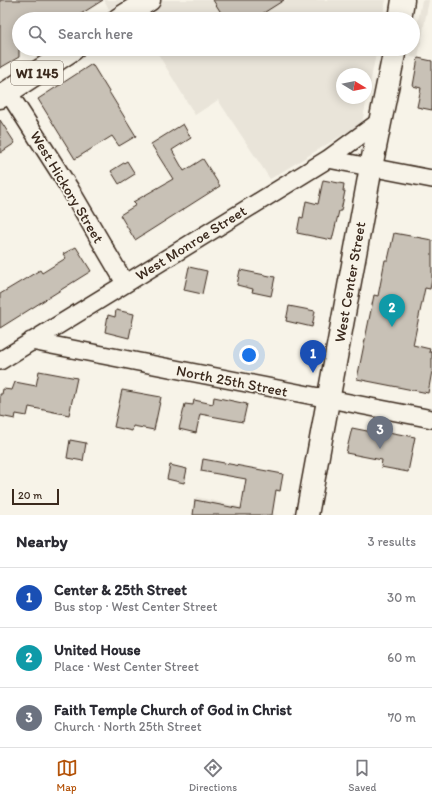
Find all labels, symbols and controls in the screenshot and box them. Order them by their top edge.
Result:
search box [12,12,420,56]
icon: search [26,23,48,45]
text: Search here [58,25,133,43]
road number: WI 145 [11,61,63,85]
north arrow [336,68,372,104]
street label: West Hickory Street [26,128,108,247]
street label: West Monroe Street [132,201,250,284]
street label: West Center Street [331,220,370,344]
pin: 2 [379,294,405,327]
pin: 1 [300,340,326,373]
your location [239,345,259,365]
street label: North 25th Street [175,361,290,401]
pin: 3 [367,416,393,449]
scale bar [12,487,59,506]
text: 20 m [18,489,42,502]
text: Nearby [16,531,68,551]
text: 3 results [367,534,416,549]
text: Center & 25th Street [54,581,187,599]
text: 1 [26,590,32,605]
text: 30 m [387,590,416,605]
text: Bus stop · West Center Street [54,599,217,614]
text: United House [54,641,141,659]
text: 2 [26,650,32,665]
text: 60 m [387,650,416,665]
text: Place · West Center Street [54,659,199,674]
text: Faith Temple Church of God in Christ [54,701,292,719]
text: 3 [25,710,33,725]
text: 70 m [388,710,416,725]
text: Church · North 25th Street [54,719,202,734]
tab: Map [56,757,78,794]
tab: Directions [189,757,237,794]
tab: Saved [348,757,376,794]

